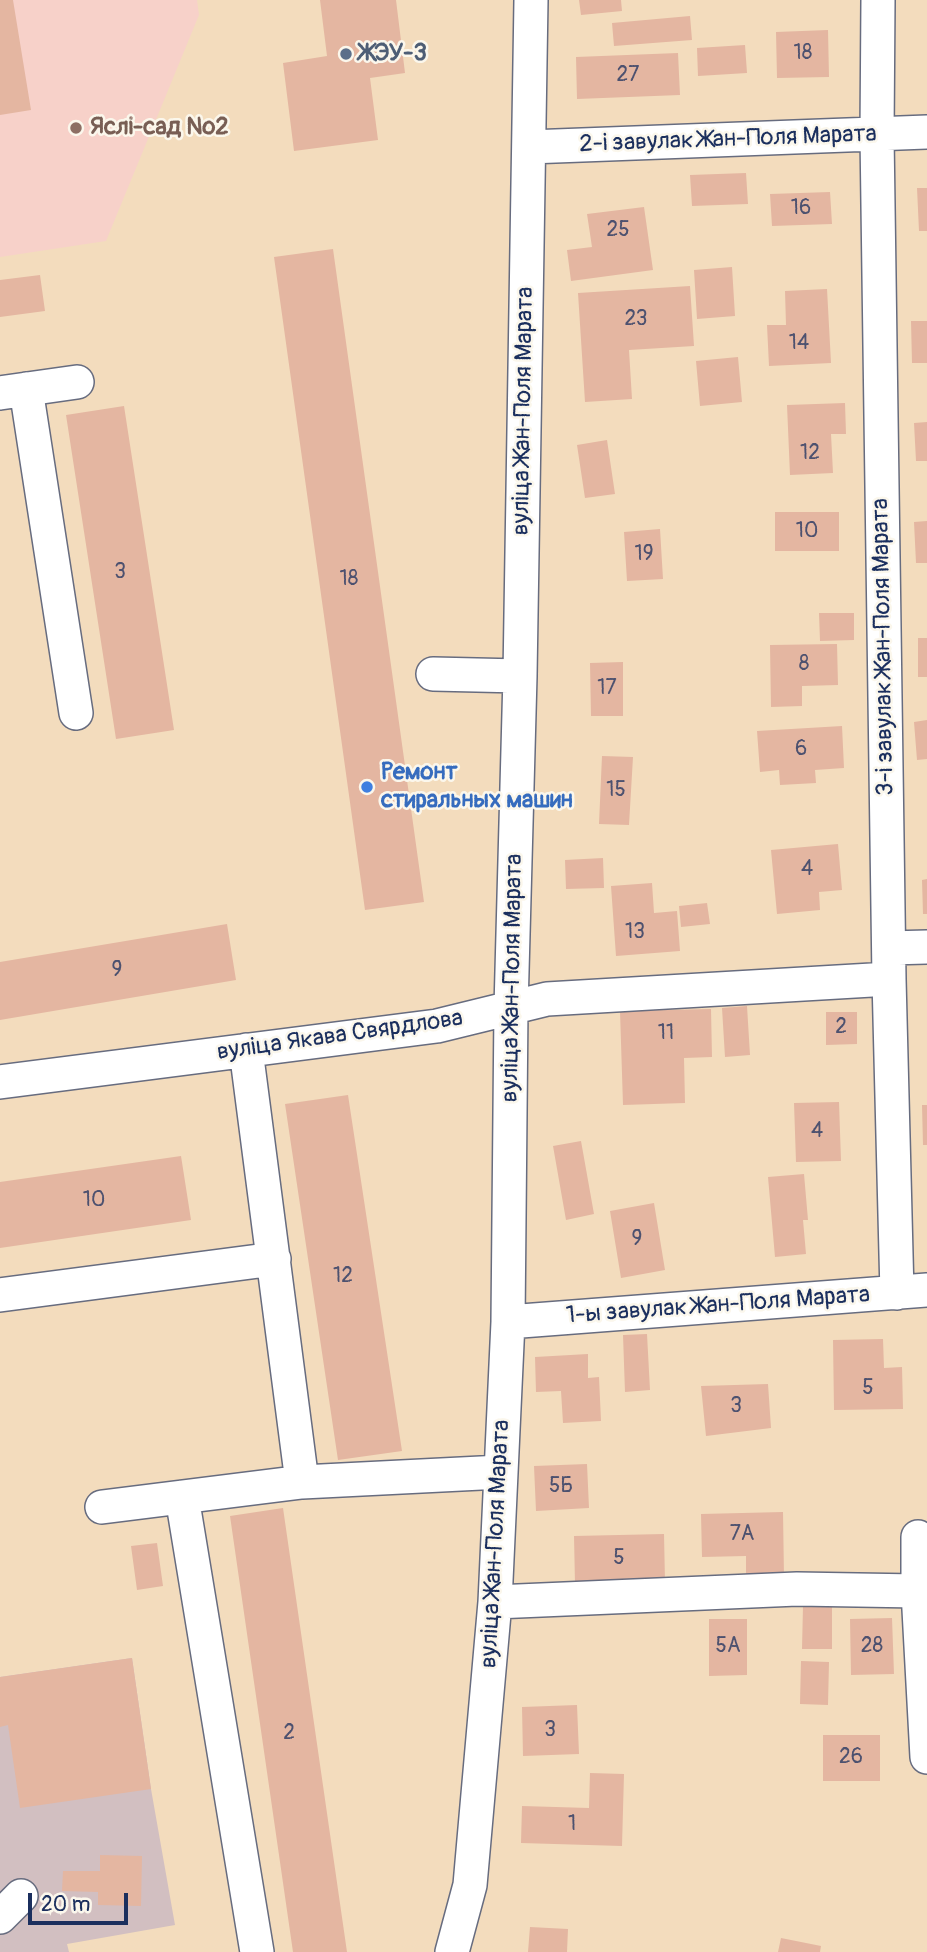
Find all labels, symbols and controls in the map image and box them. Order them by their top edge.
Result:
place label: ЖЭУ-3 [360,40,427,68]
house number: 18 [794,41,812,67]
marker: ЖЭУ-3 [338,46,354,62]
house number: 27 [617,63,639,89]
place label: Яслі-сад №2 [90,114,229,142]
marker: Яслі-сад №2 [68,120,84,136]
street label: 2-і завулак Жан-Поля Марата [579,120,877,160]
house number: 16 [791,196,811,222]
house number: 25 [606,218,630,244]
street label: вуліца Жан-Поля Марата [507,286,541,536]
house number: 23 [625,307,647,333]
house number: 14 [789,331,809,357]
house number: 12 [800,441,820,467]
street label: 3-і завулак Жан-Поля Марата [867,498,901,796]
house number: 10 [796,519,818,545]
house number: 19 [634,542,654,568]
house number: 3 [114,560,126,586]
house number: 18 [340,567,358,593]
house number: 8 [799,652,809,678]
house number: 17 [597,676,617,702]
house number: 6 [795,737,807,763]
place label: Ремонт стиральных машин [381,759,573,815]
house number: 15 [606,778,626,804]
marker: Ремонт стиральных машин [359,779,375,795]
street label: вуліца Жан-Поля Марата [496,853,530,1103]
house number: 4 [801,857,813,883]
house number: 13 [625,920,645,946]
house number: 9 [112,958,122,984]
street label: вуліца Якава Свярдлова [215,1004,465,1068]
house number: 2 [835,1015,847,1041]
house number: 11 [658,1021,674,1047]
house number: 4 [811,1119,823,1145]
house number: 10 [83,1188,105,1214]
house number: 9 [632,1227,642,1253]
house number: 12 [333,1264,353,1290]
street label: 1-ы завулак Жан-Поля Марата [565,1281,871,1331]
house number: 5 [862,1376,874,1402]
house number: 3 [730,1394,742,1420]
street label: вуліца Жан-Поля Марата [475,1419,517,1669]
house number: 5Б [549,1474,573,1500]
house number: 7А [730,1522,754,1548]
house number: 5 [613,1546,625,1572]
house number: 5А [715,1634,741,1660]
house number: 28 [861,1634,883,1660]
house number: 3 [544,1718,556,1744]
house number: 2 [283,1721,295,1747]
house number: 26 [839,1745,863,1771]
house number: 1 [568,1812,576,1838]
scale bar [32,1878,131,1922]
text: 20 m [41,1891,90,1918]

